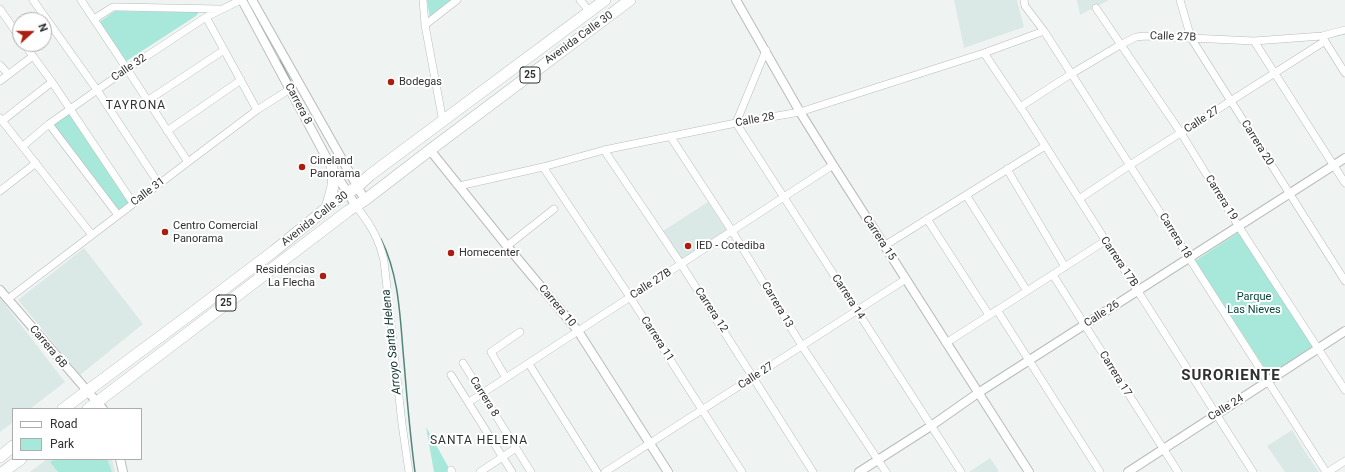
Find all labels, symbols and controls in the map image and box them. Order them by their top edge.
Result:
street label: Avenida Calle 30 [542,9,616,67]
north arrow [12,12,52,52]
text: N [35,22,50,34]
street label: Calle 27B [1150,30,1196,44]
street label: Calle 32 [109,52,149,84]
road number: 25 [520,67,540,83]
place label: Bodegas [399,75,442,89]
marker: Bodegas [386,77,396,87]
street label: Carrera 8 [282,81,314,127]
district label: TAYRONA [106,99,166,113]
street label: Calle 27 [1182,104,1222,136]
street label: Calle 28 [734,110,776,130]
street label: Carrera 20 [1238,118,1276,168]
place label: Cineland Panorama [310,154,360,180]
marker: Cineland Panorama [297,162,307,172]
street label: Carrera 19 [1202,173,1240,223]
street label: Calle 31 [128,175,168,209]
street label: Avenida Calle 30 [279,189,351,249]
street label: Carrera 18 [1156,211,1194,261]
street label: Carrera 15 [860,213,898,263]
place label: Centro Comercial Panorama [173,219,258,245]
marker: Centro Comercial Panorama [160,227,170,237]
street label: Carrera 17B [1097,234,1141,290]
place label: IED - Cotediba [696,239,765,253]
marker: IED - Cotediba [683,241,693,251]
place label: Homecenter [459,246,519,260]
marker: Homecenter [446,248,456,258]
place label: Residencias La Flecha [256,263,315,289]
street label: Calle 27B [628,266,674,302]
marker: Residencias La Flecha [318,271,328,281]
street label: Carrera 14 [829,272,867,322]
street label: Carrera 13 [758,280,796,330]
street label: Carrera 10 [536,282,578,330]
street label: Carrera 12 [692,285,730,335]
water label: Arroyo Santa Helena [379,289,405,395]
park label: Parque Las Nieves [1227,290,1281,316]
road number: 25 [216,295,236,311]
street label: Calle 26 [1082,298,1122,330]
street label: Carrera 11 [638,314,676,364]
street label: Carrera 6B [26,323,70,371]
street label: Carrera 17 [1096,349,1134,399]
street label: Calle 27 [736,360,776,392]
district label: SURORIENTE [1181,367,1281,385]
street label: Carrera 8 [467,375,501,419]
street label: Calle 24 [1206,392,1246,424]
legend [12,408,142,460]
text: Road [50,417,78,431]
district label: SANTA HELENA [430,434,528,448]
text: Park [50,437,74,451]

